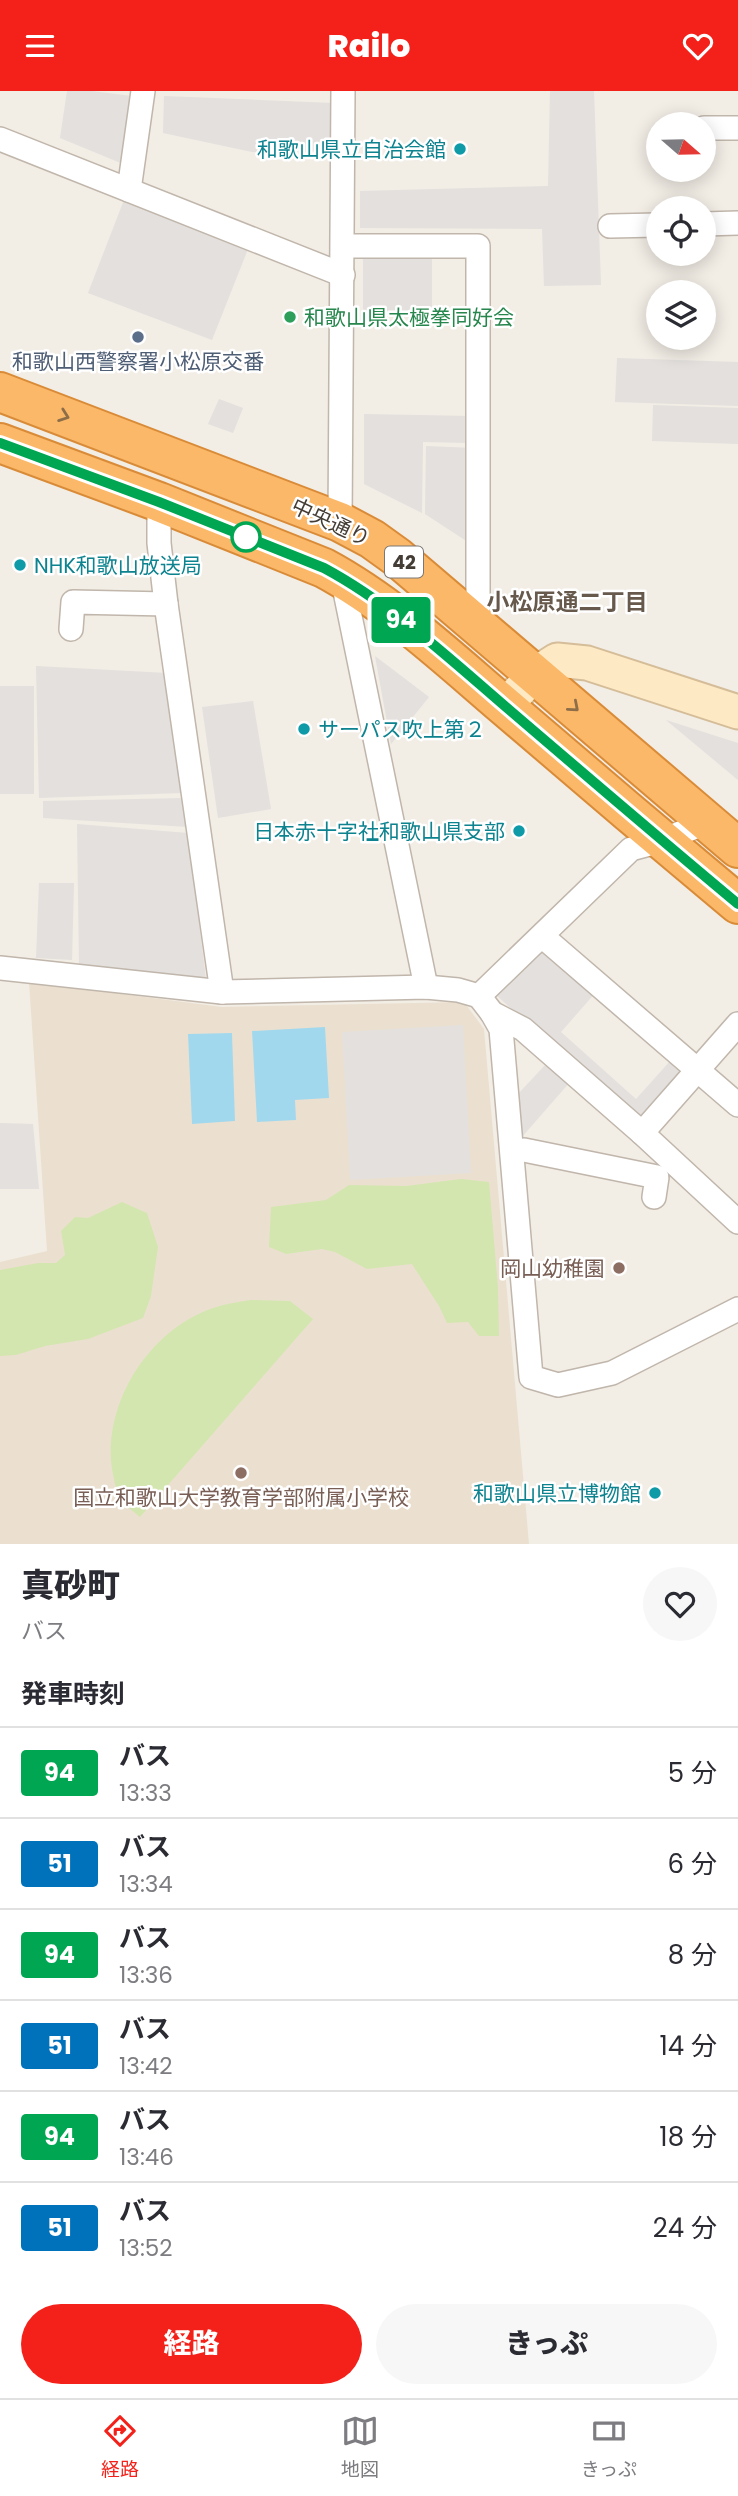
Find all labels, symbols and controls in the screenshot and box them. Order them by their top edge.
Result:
text: Railo [328,23,410,68]
icon: menu [21,27,59,65]
icon: heart [679,27,717,65]
north arrow [646,112,716,182]
map controls [646,112,716,350]
place label: 和歌山県立自治会館 [257,135,446,164]
marker: 和歌山県立自治会館 [452,141,468,157]
button: locate [646,196,716,266]
button: layers [646,280,716,350]
place label: 和歌山県太極拳同好会 [304,303,514,332]
marker: 和歌山県太極拳同好会 [282,309,298,325]
marker: 和歌山西警察署小松原交番 [130,329,146,345]
place label: 和歌山西警察署小松原交番 [12,347,264,376]
one-way arrow [58,408,70,422]
street label: 中央通り [287,491,375,553]
unlabelled marker [231,522,261,552]
road number: 42 [385,547,423,577]
place label: NHK和歌山放送局 [34,551,202,580]
marker: NHK和歌山放送局 [12,557,28,573]
district label: 小松原通二丁目 [487,586,648,618]
line badge: 94 [370,597,432,643]
text: 94 [385,603,417,636]
one-way arrow [566,699,579,711]
place label: サーパス吹上第２ [318,715,486,744]
marker: サーパス吹上第２ [296,721,312,737]
place label: 日本赤十字社和歌山県支部 [253,817,505,846]
marker: 日本赤十字社和歌山県支部 [511,823,527,839]
place label: 岡山幼稚園 [500,1254,605,1283]
marker: 岡山幼稚園 [611,1260,627,1276]
marker: 国立和歌山大学教育学部附属小学校 [233,1465,249,1481]
place label: 和歌山県立博物館 [473,1479,641,1508]
place label: 国立和歌山大学教育学部附属小学校 [73,1483,409,1512]
marker: 和歌山県立博物館 [647,1485,663,1501]
text: 真砂町 [21,1562,120,1609]
button: heart [643,1567,717,1641]
text: バス [21,1615,67,1647]
text: 発車時刻 [21,1676,125,1712]
text: バス [119,1738,171,1774]
text: 5 分 [668,1755,717,1791]
text: 94 [44,1756,75,1789]
text: 13:33 [119,1777,172,1809]
text: バス [119,1829,171,1865]
text: 6 分 [668,1846,717,1882]
text: 51 [47,1847,72,1880]
text: 13:34 [119,1868,173,1900]
text: バス [119,1920,171,1956]
text: 8 分 [668,1937,717,1973]
text: 94 [44,1938,75,1971]
text: 13:36 [119,1959,173,1991]
text: バス [119,2011,171,2047]
text: 14 分 [659,2028,717,2064]
text: 51 [47,2029,72,2062]
text: 13:42 [119,2050,173,2082]
text: バス [119,2102,171,2138]
text: 18 分 [659,2119,717,2155]
text: 94 [44,2120,75,2153]
text: 13:46 [119,2141,174,2173]
text: バス [119,2193,171,2229]
text: 24 分 [653,2210,717,2246]
text: 51 [47,2211,72,2244]
text: 13:52 [119,2232,172,2264]
button: 経路 [21,2304,362,2384]
button: きっぷ [376,2304,717,2384]
tab: 経路 [101,2412,139,2484]
tab: 地図 [341,2412,379,2484]
tab: きっぷ [581,2412,637,2484]

